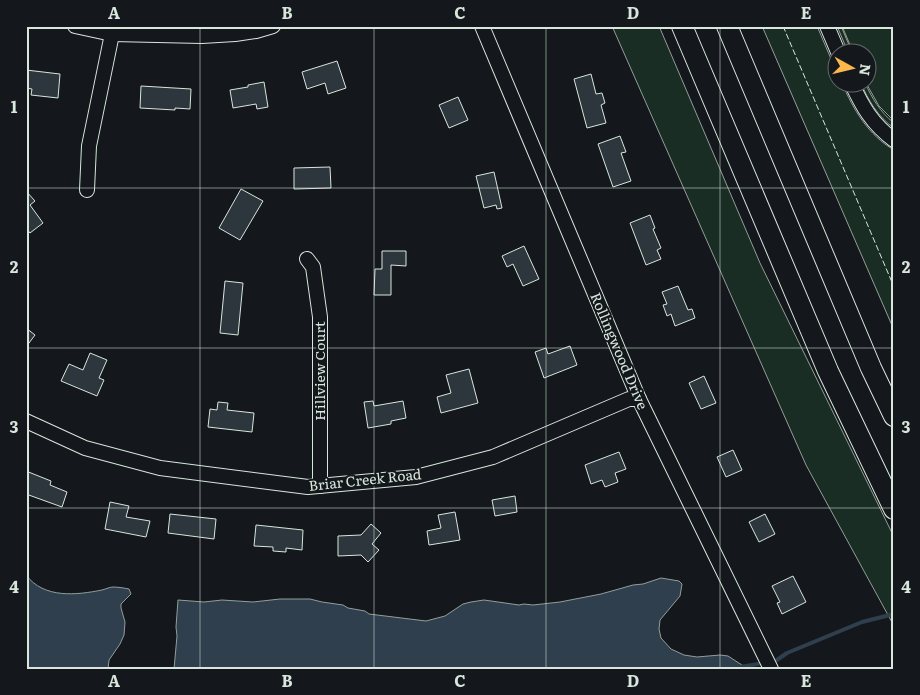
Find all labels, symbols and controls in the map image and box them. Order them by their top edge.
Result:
text: A [108,0,120,24]
text: B [281,0,293,24]
text: C [454,0,466,24]
text: D [627,0,639,24]
text: E [801,0,812,24]
north arrow [828,42,878,92]
text: N [855,63,877,77]
text: 1 [11,94,18,118]
text: 1 [903,94,910,118]
text: 2 [10,254,19,278]
text: 2 [902,254,911,278]
street label: Rollingwood Drive [586,289,654,412]
street label: Hillview Court [309,321,329,421]
text: 3 [10,414,19,438]
text: 3 [902,414,911,438]
street label: Briar Creek Road [308,463,423,495]
text: 4 [9,574,19,598]
text: 4 [901,574,911,598]
text: A [108,668,120,692]
text: B [281,668,293,692]
text: C [454,668,466,692]
text: D [627,668,639,692]
text: E [801,668,812,692]

